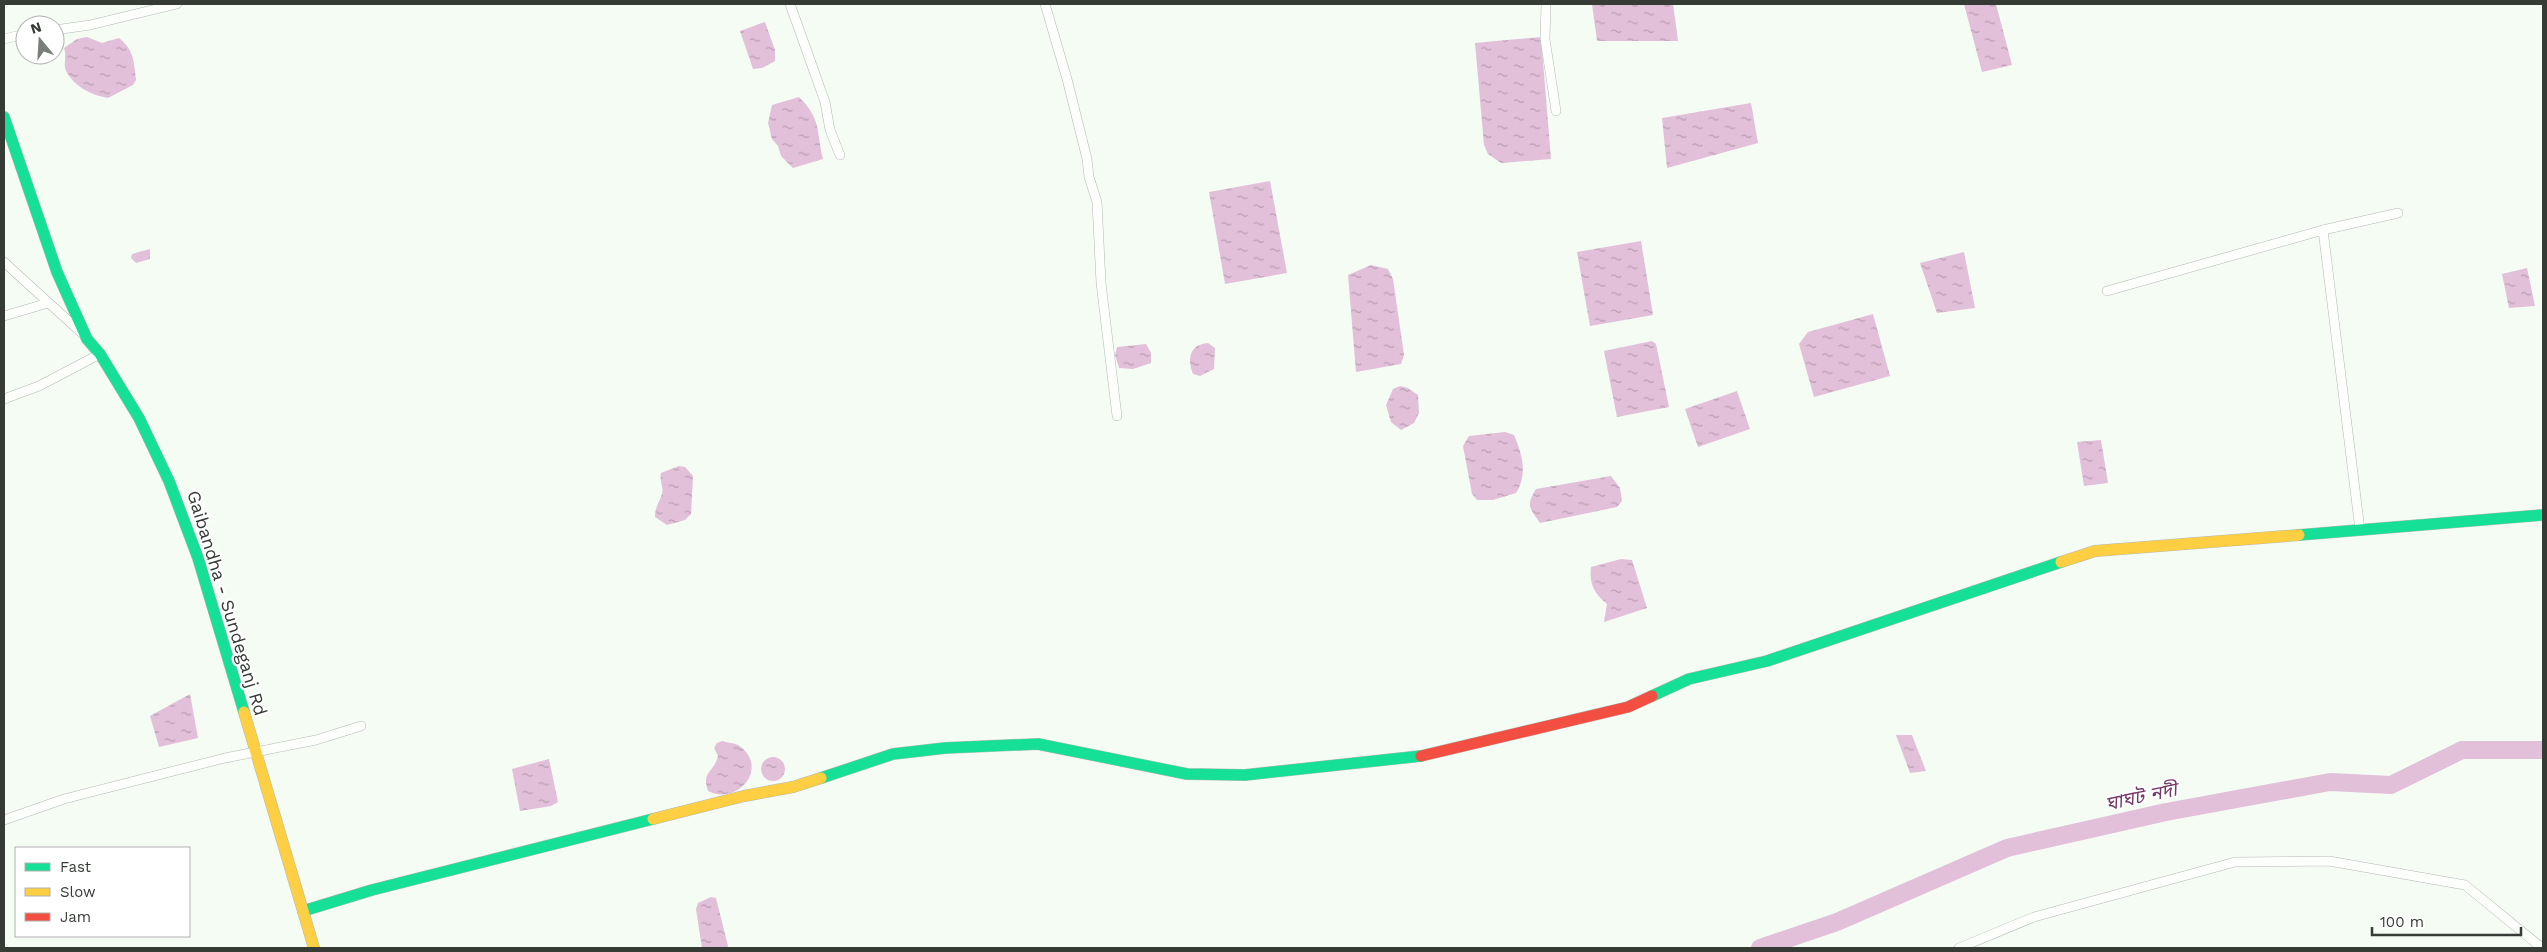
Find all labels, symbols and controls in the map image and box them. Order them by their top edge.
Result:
north arrow [15,15,65,65]
text: N [29,18,43,37]
street label: Gaibandha - Sundeganj Rd [183,488,272,718]
water label: ঘাঘট নদী [2103,777,2183,815]
legend [15,847,190,937]
text: Fast [60,858,92,876]
text: Slow [60,883,96,901]
scale bar [2372,904,2521,936]
text: Jam [60,908,91,926]
text: 100 m [2380,913,2424,931]

